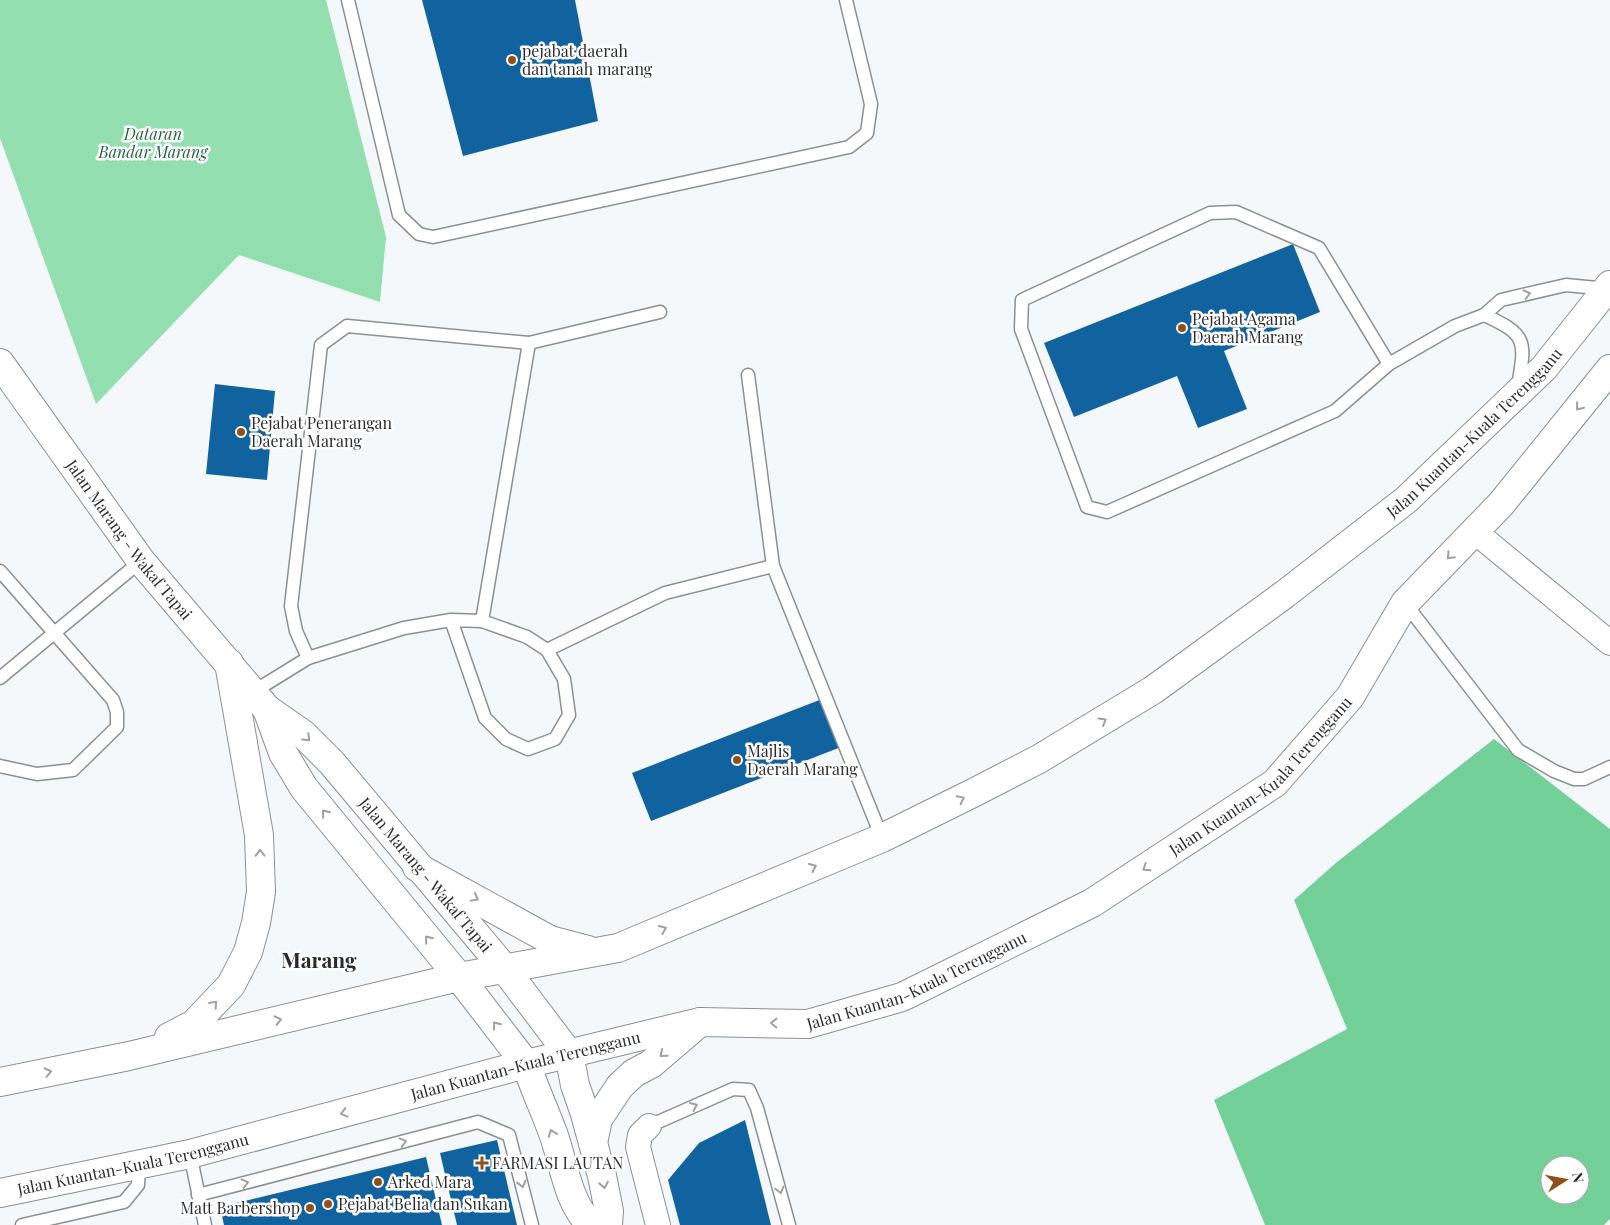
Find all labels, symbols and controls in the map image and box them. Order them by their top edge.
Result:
place label: pejabat daerah dan tanah marang [522,40,653,79]
marker: pejabat daerah dan tanah marang [506,54,518,66]
park label: Dataran Bandar Marang [98,123,209,162]
one-way arrow [1522,289,1531,300]
place label: Pejabat Agama Daerah Marang [1192,308,1303,347]
marker: Pejabat Agama Daerah Marang [1176,322,1188,334]
street label: Jalan Kuantan-Kuala Terengganu [1381,343,1566,522]
one-way arrow [1577,401,1585,410]
place label: Pejabat Penerangan Daerah Marang [251,412,393,451]
marker: Pejabat Penerangan Daerah Marang [235,426,247,438]
street label: Jalan Marang - Wakaf Tapai [61,454,197,624]
one-way arrow [1447,551,1456,560]
street label: Jalan Kuantan-Kuala Terengganu [1164,692,1356,860]
one-way arrow [1097,717,1106,727]
one-way arrow [301,732,310,741]
place label: Majlis Daerah Marang [747,740,858,779]
marker: Majlis Daerah Marang [731,754,743,766]
street label: Jalan Marang - Wakaf Tapai [354,792,497,956]
one-way arrow [956,795,965,805]
one-way arrow [322,810,330,819]
one-way arrow [255,849,265,856]
one-way arrow [808,862,817,873]
one-way arrow [1142,862,1152,871]
one-way arrow [470,892,479,902]
one-way arrow [658,925,667,935]
street label: Jalan Kuantan-Kuala Terengganu [803,926,1030,1034]
one-way arrow [425,936,433,945]
district label: Marang [281,945,357,973]
one-way arrow [209,1000,218,1009]
one-way arrow [274,1015,283,1026]
one-way arrow [770,1018,778,1028]
one-way arrow [494,1022,502,1031]
street label: Jalan Kuantan-Kuala Terengganu [407,1026,642,1105]
one-way arrow [660,1048,669,1056]
one-way arrow [43,1068,52,1078]
one-way arrow [689,1102,698,1112]
one-way arrow [340,1107,348,1117]
street label: Jalan Kuantan-Kuala Terengganu [14,1128,251,1199]
one-way arrow [548,1129,558,1138]
one-way arrow [398,1137,406,1147]
place label: FARMASI LAUTAN [492,1152,623,1173]
north arrow [1540,1155,1590,1205]
marker: FARMASI LAUTAN [476,1157,488,1169]
place label: Arked Mara [387,1171,472,1192]
text: N [1568,1171,1589,1184]
marker: Arked Mara [372,1176,384,1188]
one-way arrow [241,1178,249,1188]
one-way arrow [516,1180,527,1189]
one-way arrow [599,1181,609,1189]
one-way arrow [774,1185,784,1193]
place label: Pejabat Belia dan Sukan [338,1193,508,1214]
place label: Matt Barbershop [180,1197,300,1218]
marker: Pejabat Belia dan Sukan [322,1198,334,1210]
marker: Matt Barbershop [304,1202,316,1214]

